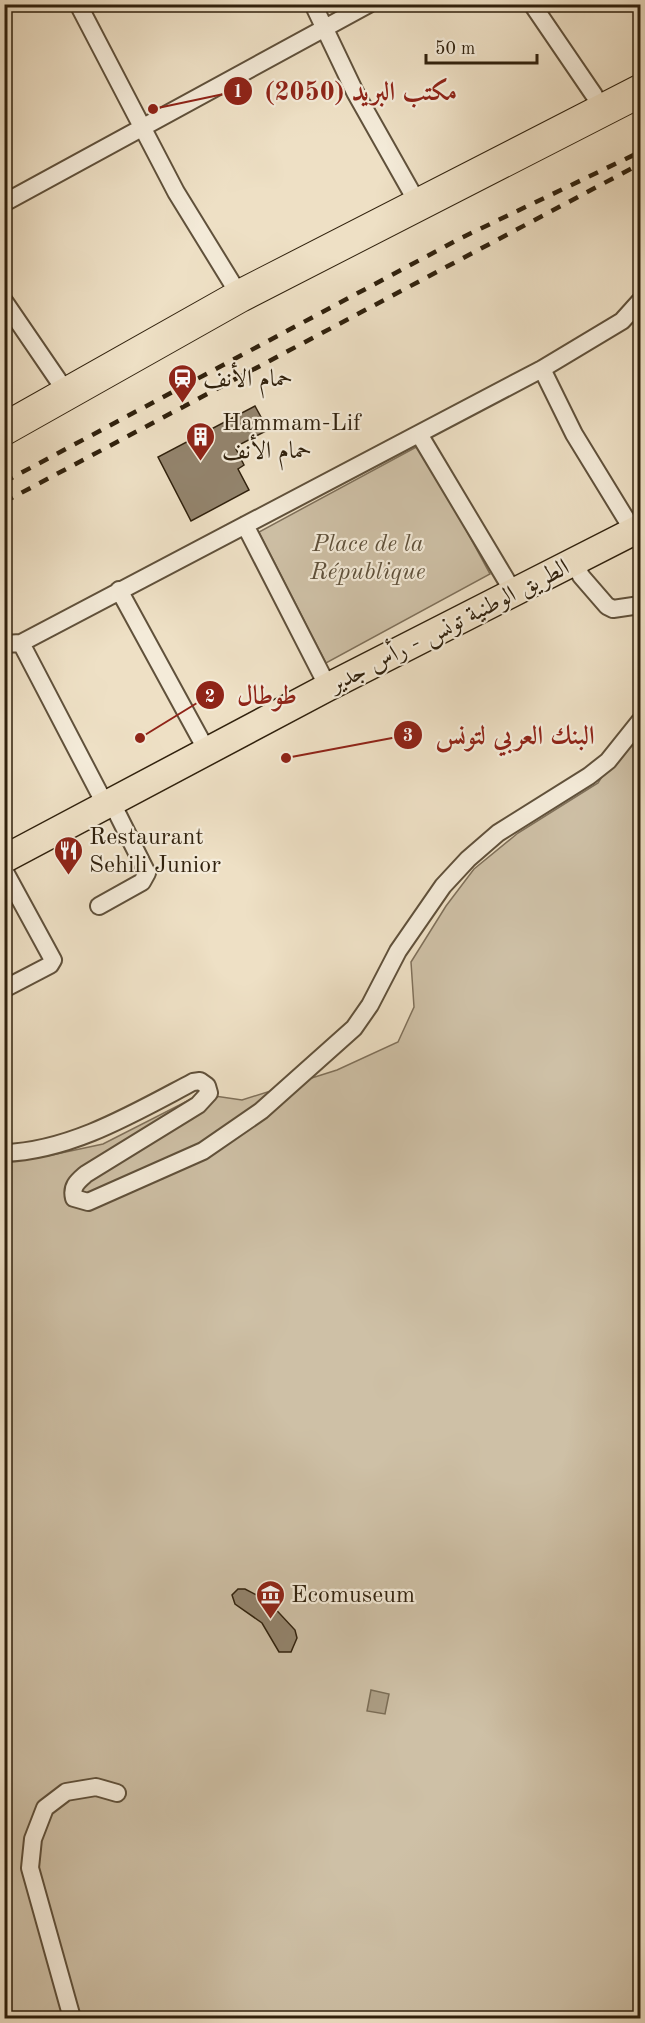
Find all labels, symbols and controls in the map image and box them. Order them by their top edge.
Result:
scale bar [426,27,537,65]
text: 50 m [435,40,475,58]
callout: مكتب البريد (2050) [223,69,469,113]
text: مكتب البريد (2050) [265,77,457,108]
text: 1 [233,83,243,101]
station icon: حمام الأنف [166,362,198,404]
place label: حمام الأنف [203,362,293,399]
place label: Hammam-Lif حمام الأنف [222,412,362,471]
building icon: Hammam-Lif حمام الأنف [185,420,217,462]
park label: Place de la République [309,533,426,585]
street label: الطريق الوطنية تونس - رأس جدير [321,550,574,701]
callout: طوطال [195,673,309,717]
text: طوطال [237,683,297,712]
text: 2 [205,688,215,706]
callout: البنك العربي لتونس [393,713,607,757]
text: البنك العربي لتونس [435,724,595,757]
text: 3 [403,727,413,745]
place label: Restaurant Sehili Junior [89,826,221,878]
restaurant icon: Restaurant Sehili Junior [52,834,84,876]
museum icon: Ecomuseum [254,1578,286,1620]
place label: Ecomuseum [291,1584,415,1608]

